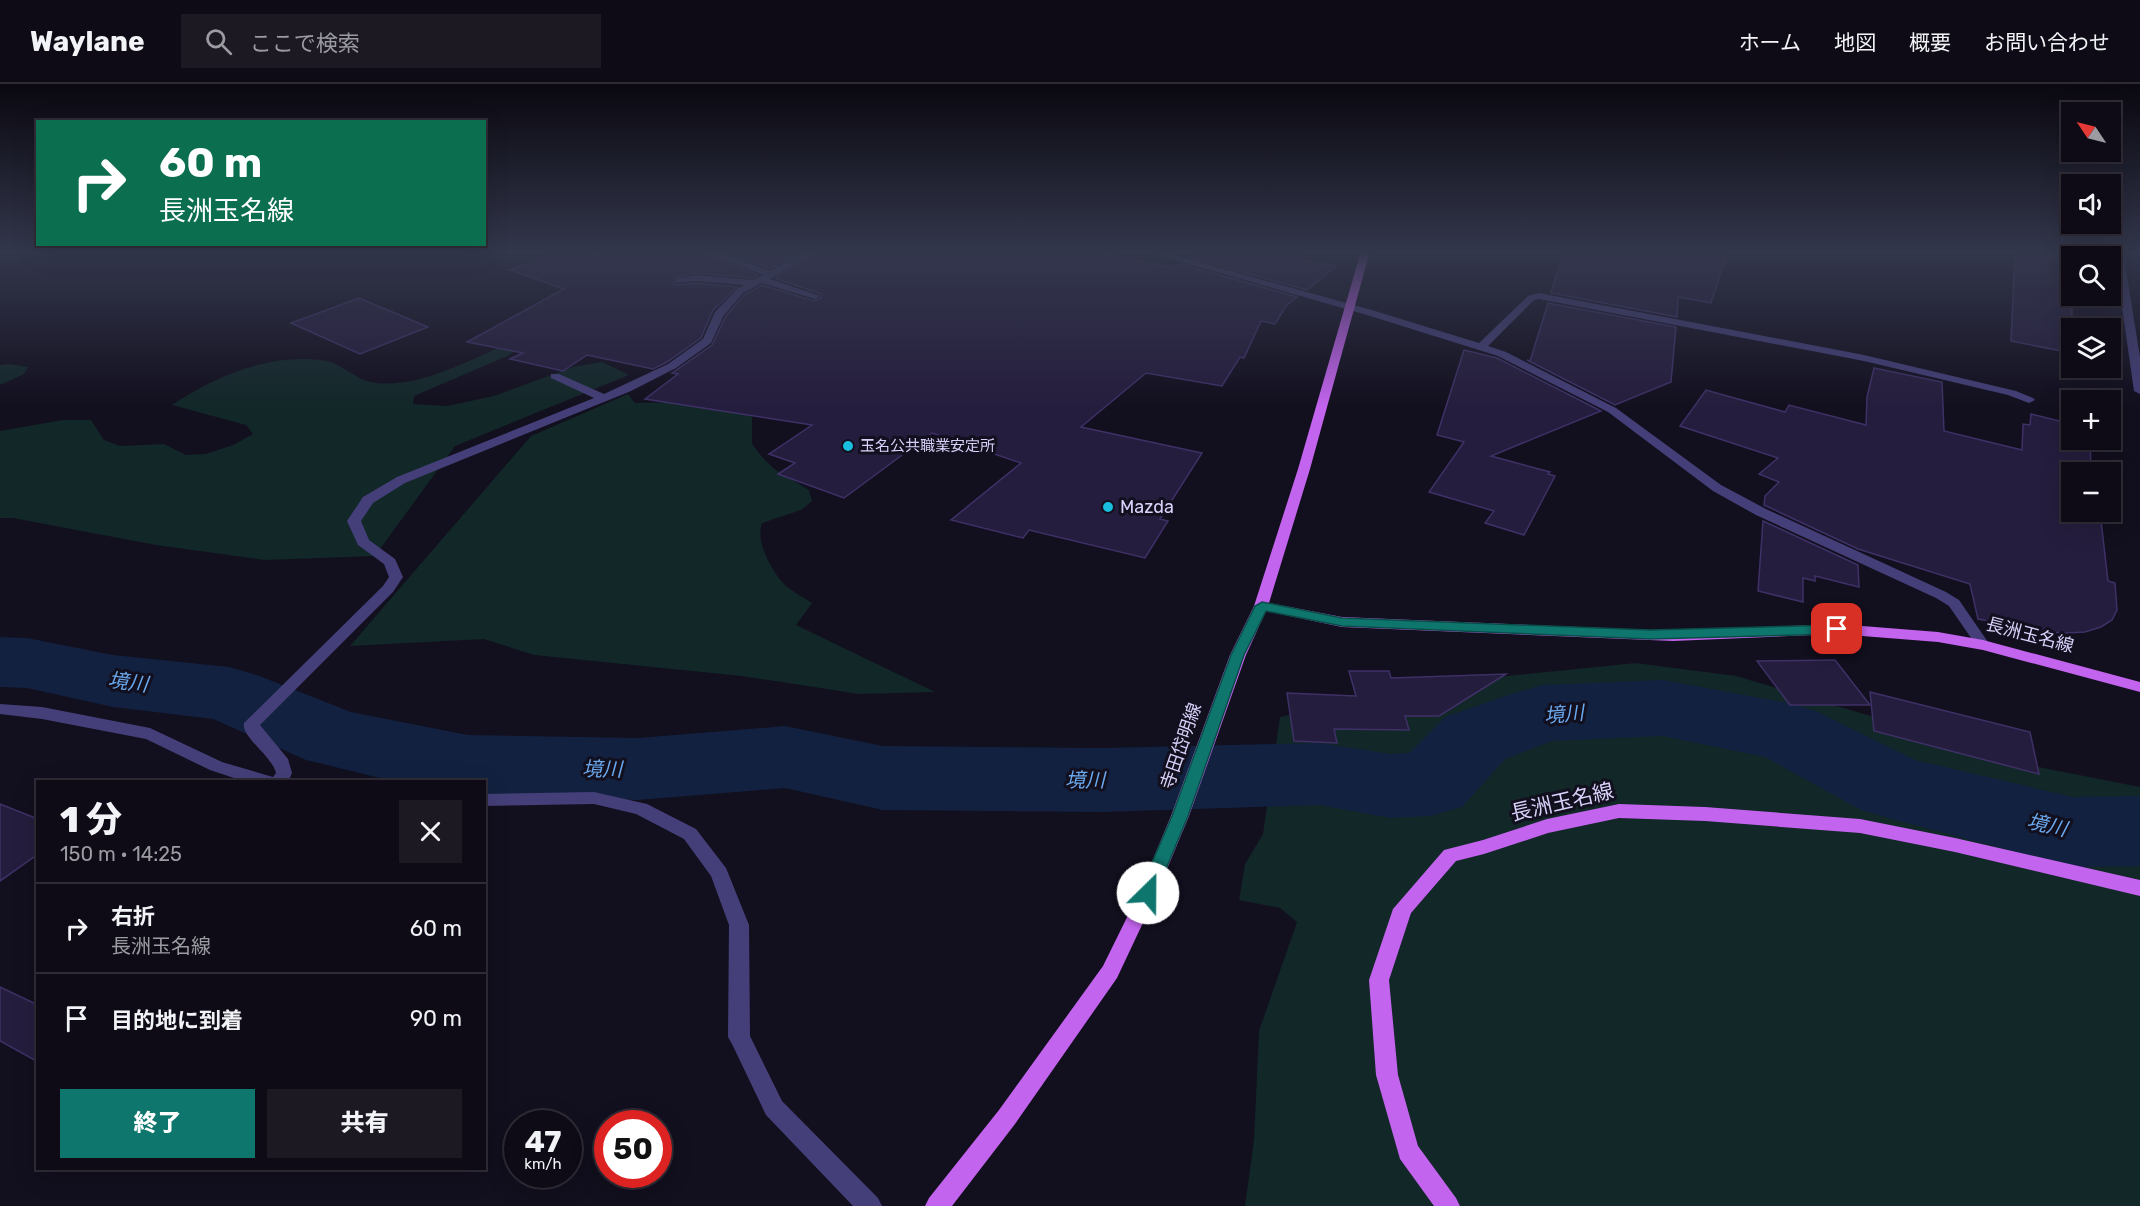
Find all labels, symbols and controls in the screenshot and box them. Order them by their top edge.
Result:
search box [181,14,601,68]
text: Waylane [30,25,145,58]
icon: search [202,25,235,58]
text: ここで検索 [250,30,360,57]
text: ホーム [1739,30,1801,55]
text: 地図 [1834,30,1876,55]
text: 概要 [1909,30,1951,55]
text: お問い合わせ [1984,30,2110,55]
north arrow [2061,102,2121,162]
map controls [2061,102,2121,522]
text: 60 m [159,138,262,188]
icon: right [60,144,138,222]
button: sound [2061,174,2121,234]
text: 長洲玉名線 [159,195,294,227]
button: search [2061,246,2121,306]
button: layers [2061,318,2121,378]
button: + [2061,390,2121,450]
place label: 玉名公共職業安定所 [860,437,995,455]
marker: 玉名公共職業安定所 [841,439,855,453]
button: − [2061,462,2121,522]
place label: Mazda [1120,496,1174,518]
marker: Mazda [1101,500,1115,514]
pin [1811,603,1862,654]
icon: arrive [1820,612,1853,645]
street label: 長洲玉名線 [1984,613,2076,657]
water label: 境川 [107,668,151,697]
street label: 寺田岱明線 [1156,700,1206,792]
water label: 境川 [1543,700,1587,728]
water label: 境川 [582,757,624,781]
water label: 境川 [1065,768,1107,792]
street label: 長洲玉名線 [1508,778,1616,826]
text: 1 分 [60,798,122,841]
button: close [399,800,462,863]
water label: 境川 [2025,809,2071,842]
text: 150 m · 14:25 [60,842,182,866]
position arrow [1116,861,1180,925]
text: 右折 [111,903,155,930]
icon: right [60,912,93,945]
text: 60 m [410,915,462,942]
text: 長洲玉名線 [111,934,211,958]
icon: arrive [60,1002,93,1035]
text: 90 m [410,1005,462,1032]
text: 目的地に到着 [111,1007,243,1034]
button: 終了 [60,1089,255,1158]
button: 共有 [267,1089,462,1158]
speed limit sign: 50 [594,1110,672,1188]
text: 47 [525,1124,561,1160]
text: km/h [524,1155,562,1173]

